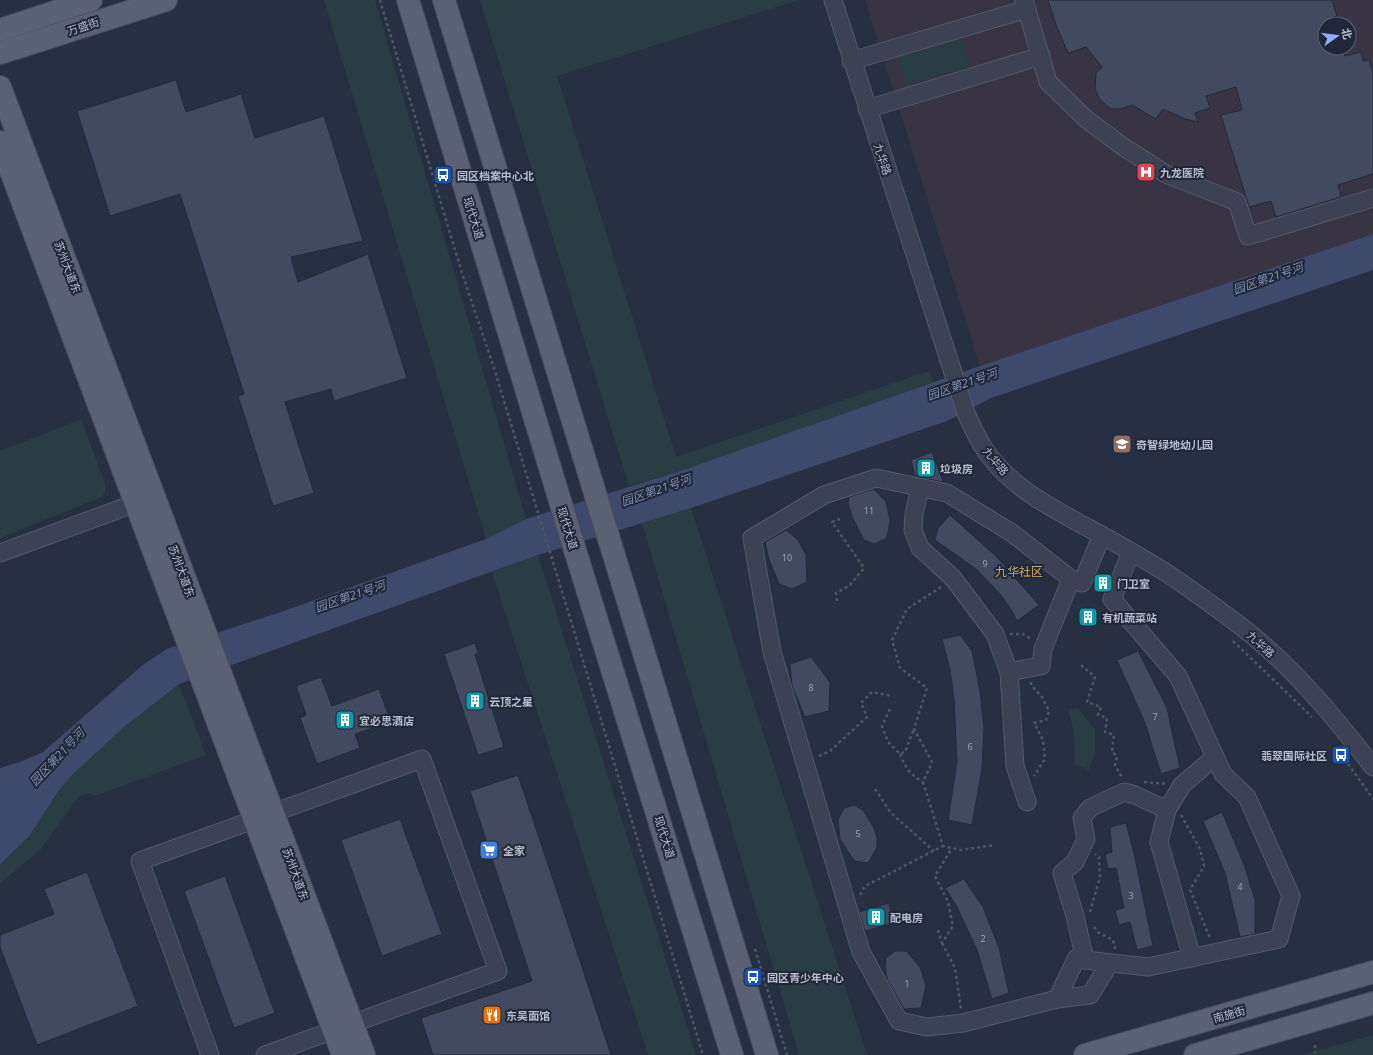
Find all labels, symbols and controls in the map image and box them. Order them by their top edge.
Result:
street label: 万盛街 [65,14,101,38]
north arrow [1317,16,1357,56]
text: 北 [1339,26,1356,41]
street label: 九华路 [871,141,895,177]
hospital icon: 九龙医院 [1135,161,1157,183]
bus stop icon: 园区档案中心北 [432,164,454,186]
place label: 九龙医院 [1160,165,1204,180]
place label: 园区档案中心北 [457,168,534,183]
street label: 现代大道 [460,195,488,241]
street label: 苏州大道东 [51,239,85,295]
water label: 园区第21号河 [1231,257,1307,298]
water label: 园区第21号河 [925,363,1001,404]
school or university icon: 奇智绿地幼儿园 [1111,433,1133,455]
place label: 奇智绿地幼儿园 [1136,437,1213,452]
street label: 九华路 [980,444,1012,478]
building icon: 垃圾房 [915,457,937,479]
place label: 垃圾房 [940,461,973,476]
water label: 园区第21号河 [619,469,695,510]
house number: 11 [864,504,874,517]
street label: 现代大道 [554,505,582,551]
street label: 苏州大道东 [166,543,198,599]
house number: 10 [782,551,792,564]
house number: 9 [982,557,988,570]
district label: 九华社区 [995,563,1043,580]
building icon: 门卫室 [1092,572,1114,594]
water label: 园区第21号河 [313,575,389,616]
place label: 门卫室 [1117,576,1150,591]
building icon: 有机蔬菜站 [1077,606,1099,628]
place label: 有机蔬菜站 [1102,610,1157,625]
street label: 九华路 [1244,627,1278,661]
house number: 8 [808,681,814,694]
building icon: 云顶之星 [464,690,486,712]
place label: 云顶之星 [489,694,533,709]
building icon: 宜必思酒店 [334,709,356,731]
house number: 7 [1152,710,1158,723]
place label: 宜必思酒店 [359,713,414,728]
water label: 园区第21号河 [26,723,90,790]
house number: 6 [967,740,973,753]
bus stop icon: 翡翠国际社区 [1330,744,1352,766]
place label: 翡翠国际社区 [1261,748,1327,763]
street label: 现代大道 [651,814,679,860]
house number: 5 [855,827,861,840]
supermarket icon: 全家 [478,839,500,861]
place label: 全家 [503,843,525,858]
street label: 苏州大道东 [280,846,312,902]
house number: 4 [1237,880,1243,893]
house number: 3 [1128,889,1134,902]
building icon: 配电房 [865,906,887,928]
place label: 配电房 [890,910,923,925]
house number: 2 [980,932,986,945]
bus stop icon: 园区青少年中心 [742,966,764,988]
place label: 园区青少年中心 [767,970,844,985]
house number: 1 [904,977,910,990]
street label: 南施街 [1211,1002,1247,1026]
restaurant icon: 东吴面馆 [481,1004,503,1026]
place label: 东吴面馆 [506,1008,550,1023]

